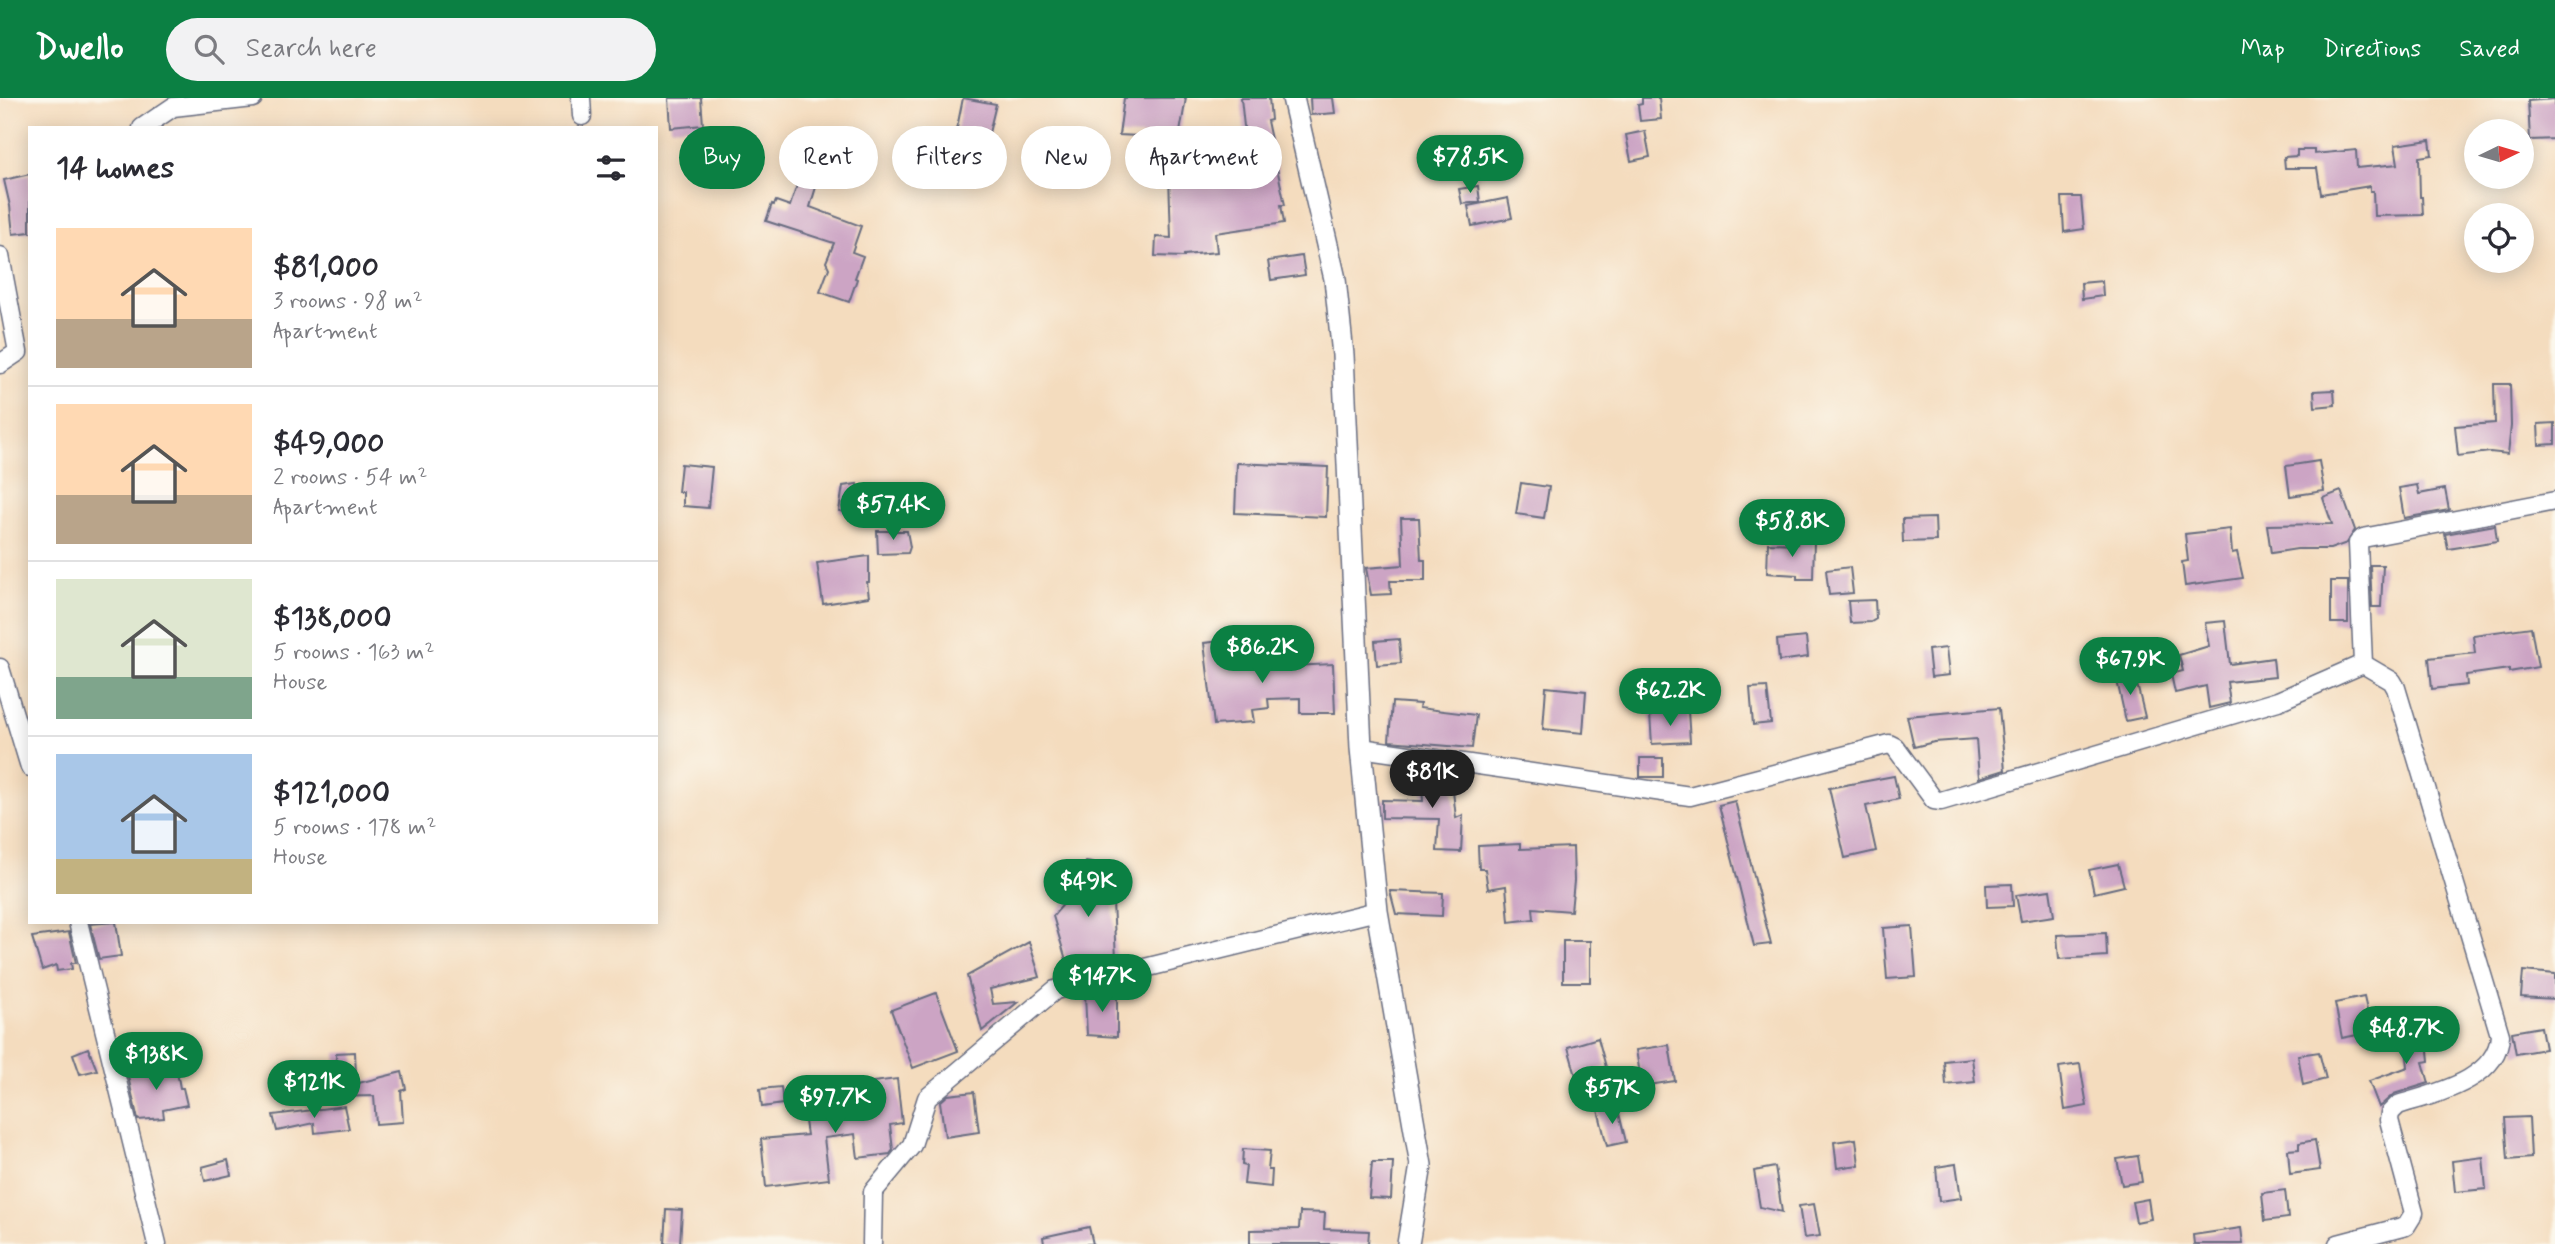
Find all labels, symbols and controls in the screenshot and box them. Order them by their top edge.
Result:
search box [166,18,656,81]
text: Dwello [35,27,124,71]
icon: search [190,30,228,68]
text: Search here [246,32,377,66]
text: Map [2241,34,2285,65]
text: Directions [2323,34,2421,65]
text: Saved [2459,34,2520,65]
north arrow [2464,119,2534,189]
map controls [2464,119,2534,273]
chip: Buy [679,126,765,189]
chip: Rent [779,126,878,189]
chip: Filters [892,126,1007,189]
chip: New [1021,126,1111,189]
chip: Apartment [1125,126,1282,189]
pin: $78.5K [1413,136,1527,195]
text: $78.5K [1433,143,1507,173]
text: 14 homes [56,149,174,188]
icon: filters [592,149,630,187]
button: locate [2464,203,2534,273]
text: $81,000 [273,248,379,287]
icon: home [112,256,196,340]
text: 3 rooms · 98 m² [273,287,423,317]
text: Apartment [273,317,378,347]
text: $49,000 [273,424,384,463]
icon: home [112,432,196,516]
text: 2 rooms · 54 m² [273,463,427,493]
pin: $57.4K [836,482,950,542]
text: $57.4K [856,490,930,520]
text: Apartment [273,493,378,523]
pin: $58.8K [1735,500,1849,559]
text: $58.8K [1755,507,1829,537]
text: $138,000 [273,599,391,638]
icon: home [112,607,196,691]
pin: $86.2K [1205,626,1319,685]
text: $86.2K [1226,633,1298,663]
text: 5 rooms · 163 m² [273,638,435,668]
pin: $67.9K [2073,638,2187,697]
text: $67.9K [2095,645,2165,675]
text: House [273,668,327,698]
pin: $62.2K [1613,668,1727,728]
text: $62.2K [1635,676,1705,706]
pin: $81K [1391,750,1473,810]
text: $81K [1406,758,1458,788]
text: $121,000 [273,774,390,813]
icon: home [112,782,196,866]
text: 5 rooms · 178 m² [273,813,436,843]
text: House [273,843,327,873]
pin: $49K [1047,860,1129,919]
text: $49K [1060,867,1116,897]
pin: $147K [1053,954,1151,1014]
text: $147K [1069,962,1135,992]
pin: $48.7K [2349,1006,2463,1066]
text: $48.7K [2369,1014,2443,1044]
pin: $138K [107,1032,205,1092]
text: $138K [125,1040,187,1070]
pin: $121K [265,1060,363,1120]
pin: $57K [1571,1066,1653,1126]
text: $121K [283,1068,345,1098]
text: $57K [1584,1074,1640,1104]
pin: $97.7K [778,1076,892,1135]
text: $97.7K [799,1083,871,1113]

